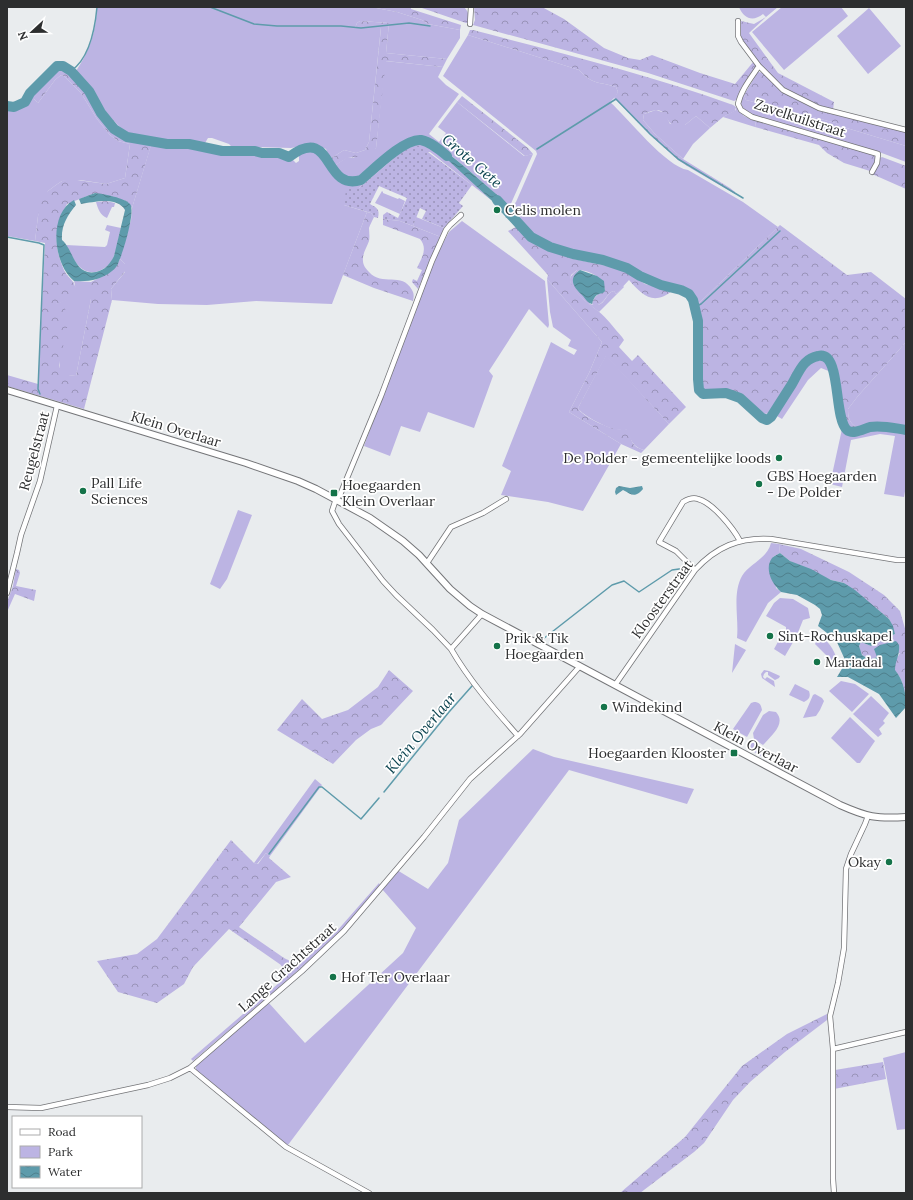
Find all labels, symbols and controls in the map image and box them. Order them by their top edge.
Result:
north arrow [12,12,52,52]
text: N [14,29,31,42]
street label: Zavelkuilstraat [752,95,849,141]
water label: Grote Gete [438,129,506,192]
place label: Celis molen [505,201,581,219]
marker: Celis molen [492,205,502,215]
street label: Klein Overlaar [129,407,223,451]
street label: Reugelstraat [15,409,53,493]
place label: De Polder - gemeentelijke loods [563,449,771,467]
marker: De Polder - gemeentelijke loods [774,453,784,463]
place label: GBS Hoegaarden - De Polder [767,467,877,501]
place label: Pall Life Sciences [91,474,148,508]
place label: Hoegaarden Klein Overlaar [342,476,435,510]
marker: GBS Hoegaarden - De Polder [754,479,764,489]
marker: Pall Life Sciences [78,486,88,496]
marker: Hoegaarden Klein Overlaar [329,488,339,498]
street label: Kloosterstraat [627,556,697,642]
place label: Sint-Rochuskapel [778,627,892,645]
place label: Prik & Tik Hoegaarden [505,629,585,663]
marker: Sint-Rochuskapel [765,631,775,641]
marker: Prik & Tik Hoegaarden [492,641,502,651]
place label: Mariadal [825,653,882,671]
marker: Mariadal [812,657,822,667]
water label: Klein Overlaar [381,688,460,777]
place label: Windekind [612,698,682,716]
marker: Windekind [599,702,609,712]
street label: Klein Overlaar [711,717,801,777]
place label: Hoegaarden Klooster [588,744,726,762]
marker: Hoegaarden Klooster [729,748,739,758]
place label: Okay [848,853,882,871]
marker: Okay [884,857,894,867]
street label: Lange Grachtstraat [234,918,340,1016]
place label: Hof Ter Overlaar [341,968,450,986]
marker: Hof Ter Overlaar [328,972,338,982]
legend [12,1116,142,1188]
text: Road [48,1124,76,1139]
text: Park [48,1144,74,1159]
text: Water [48,1164,83,1179]

